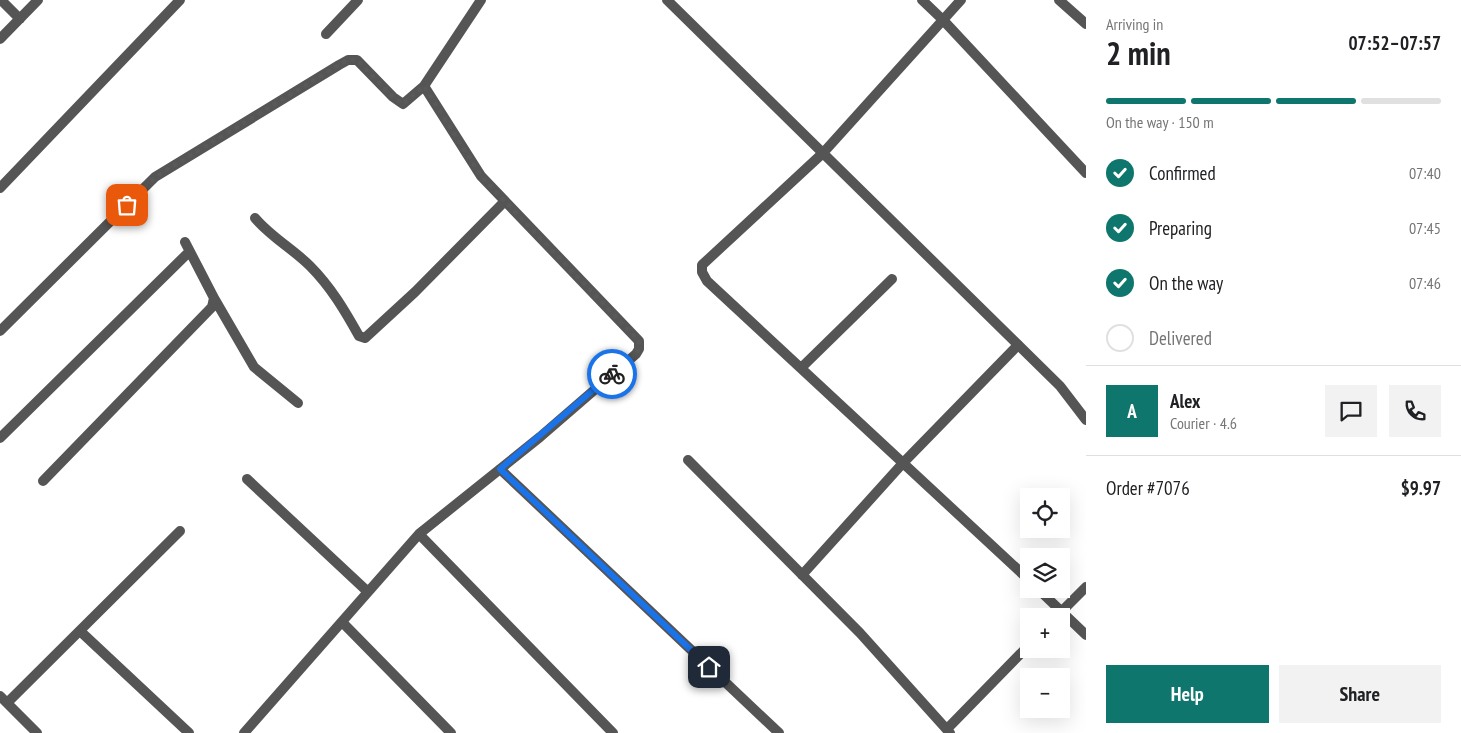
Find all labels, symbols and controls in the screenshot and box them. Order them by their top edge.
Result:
text: Arriving in [1106,14,1163,34]
text: 07:52–07:57 [1348,31,1441,55]
text: 2 min [1106,32,1171,74]
text: On the way · 150 m [1106,112,1214,132]
icon: check [1106,159,1134,187]
text: Confirmed [1149,161,1216,185]
text: 07:40 [1409,163,1441,183]
pin [106,184,148,226]
icon: bag [113,191,141,219]
icon: check [1106,214,1134,242]
text: Preparing [1149,216,1212,240]
text: 07:45 [1409,218,1441,238]
icon: check [1106,269,1134,297]
text: On the way [1149,271,1223,295]
text: 07:46 [1409,273,1441,293]
text: Delivered [1149,326,1212,350]
courier [587,349,637,399]
icon: bike [598,360,626,388]
button: chat [1325,385,1377,437]
button: phone [1389,385,1441,437]
text: Alex [1170,389,1200,413]
text: A [1127,399,1137,423]
text: Courier · 4.6 [1170,413,1237,433]
text: Order #7076 [1106,476,1190,500]
text: $9.97 [1401,476,1441,500]
map controls [1020,488,1070,718]
button: locate [1020,488,1070,538]
button: layers [1020,548,1070,598]
button: + [1020,608,1070,658]
pin [688,646,730,688]
icon: home [695,653,723,681]
button: Help [1106,665,1269,723]
button: Share [1279,665,1441,723]
button: − [1020,668,1070,718]

